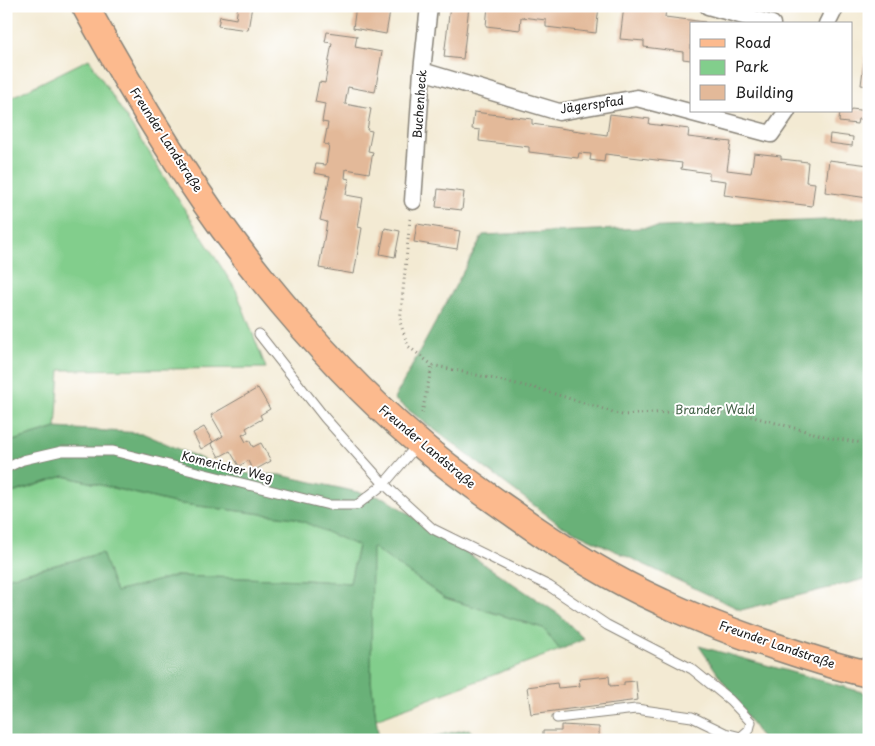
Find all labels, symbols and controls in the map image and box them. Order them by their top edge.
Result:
legend [690,22,852,112]
text: Road [735,30,771,53]
text: Park [735,54,769,77]
street label: Buchenheck [408,69,430,139]
text: Building [735,80,794,103]
street label: Freunder Landstraße [126,84,207,195]
street label: Jägerspfad [559,91,625,117]
street label: Freunder Landstraße [375,400,480,492]
park label: Brander Wald [675,400,755,418]
street label: Komericher Weg [180,446,275,486]
street label: Freunder Landstraße [717,616,838,672]

